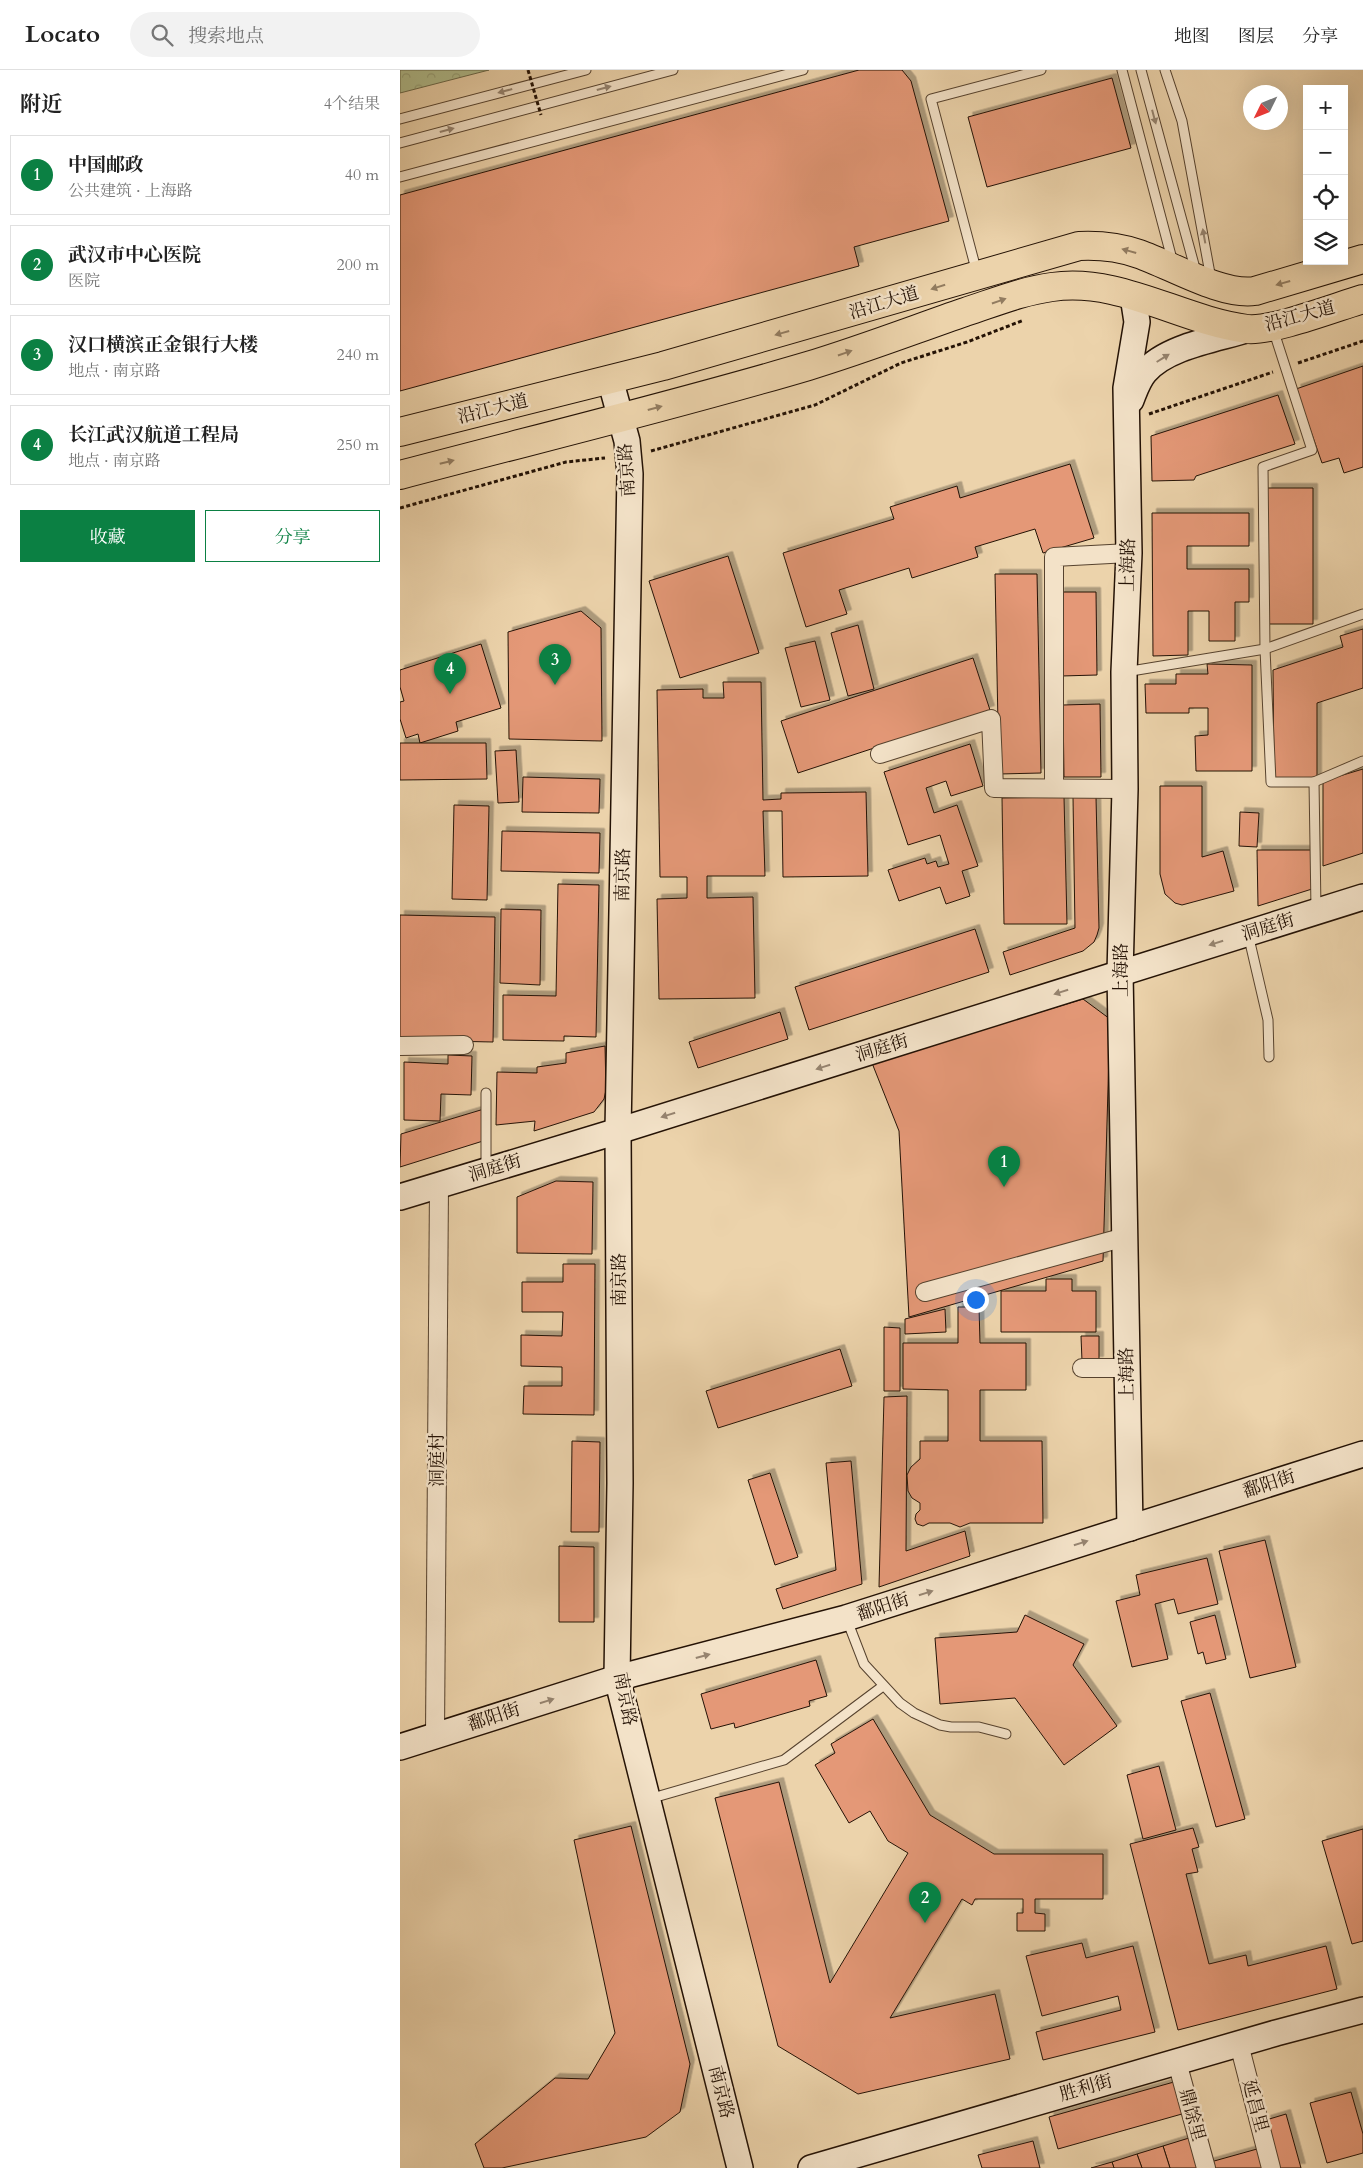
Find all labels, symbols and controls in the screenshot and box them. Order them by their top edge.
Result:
search box [130,12,480,57]
text: Locato [25,18,100,51]
icon: search [148,21,176,49]
text: 搜索地点 [188,23,264,49]
text: 地图 [1174,24,1210,49]
text: 图层 [1238,24,1274,49]
text: 分享 [1302,24,1338,49]
one-way arrow [597,84,612,92]
north arrow [1243,85,1288,130]
map controls [1303,85,1348,265]
button: + [1303,85,1348,130]
one-way arrow [497,88,512,96]
text: 附近 [20,90,62,119]
text: 4个结果 [324,93,380,115]
one-way arrow [1150,110,1158,125]
one-way arrow [440,126,455,134]
button: − [1303,130,1348,175]
text: 中国邮政 [68,152,144,178]
text: 1 [33,164,41,186]
text: 40 m [345,164,379,186]
button: locate [1303,175,1348,220]
text: 公共建筑 · 上海路 [68,180,193,202]
button: layers [1303,220,1348,265]
one-way arrow [1200,228,1208,244]
text: 武汉市中心医院 [68,242,201,268]
one-way arrow [1121,247,1137,255]
text: 2 [33,254,41,276]
text: 200 m [337,254,379,276]
text: 医院 [68,270,100,292]
one-way arrow [1275,279,1290,287]
street label: 沿江大道 [846,281,922,325]
one-way arrow [931,284,946,292]
street label: 沿江大道 [1262,295,1338,337]
one-way arrow [991,297,1006,304]
one-way arrow [775,329,790,337]
text: 汉口横滨正金银行大楼 [68,332,258,358]
text: 3 [33,344,41,366]
text: 240 m [337,344,379,366]
one-way arrow [838,349,853,357]
one-way arrow [1156,354,1169,363]
text: 地点 · 南京路 [68,360,161,382]
street label: 沿江大道 [455,388,531,430]
one-way arrow [648,404,663,412]
text: 长江武汉航道工程局 [68,422,239,448]
text: 4 [33,434,41,456]
text: 250 m [337,434,379,456]
street label: 南京路 [613,442,641,498]
text: 地点 · 南京路 [68,450,161,472]
one-way arrow [440,458,455,466]
button: 收藏 [20,510,195,562]
button: 分享 [205,510,380,562]
street label: 上海路 [1115,538,1141,592]
pin: 3 [539,644,571,685]
pin: 4 [434,653,466,694]
street label: 南京路 [610,848,636,902]
street label: 洞庭街 [1239,907,1297,947]
one-way arrow [1209,940,1224,948]
street label: 上海路 [1109,943,1134,997]
one-way arrow [1054,988,1069,996]
street label: 洞庭街 [853,1028,911,1068]
one-way arrow [815,1063,830,1071]
one-way arrow [660,1112,675,1120]
pin: 1 [988,1146,1020,1187]
street label: 洞庭街 [466,1148,524,1188]
street label: 南京路 [607,1253,632,1307]
your location [963,1287,989,1313]
street label: 上海路 [1114,1347,1140,1401]
street label: 洞庭村 [425,1433,450,1487]
street label: 鄱阳街 [1239,1464,1299,1504]
one-way arrow [1074,1539,1089,1547]
street label: 鄱阳街 [853,1587,913,1627]
one-way arrow [919,1588,934,1596]
one-way arrow [695,1652,710,1660]
street label: 南京路 [608,1670,642,1728]
one-way arrow [539,1696,554,1704]
street label: 鄱阳街 [464,1697,524,1737]
pin: 2 [909,1882,941,1923]
street label: 南京路 [702,2063,740,2121]
street label: 胜利街 [1057,2069,1115,2107]
street label: 延昌里 [1236,2077,1274,2135]
street label: 鼎馀里 [1173,2086,1211,2144]

